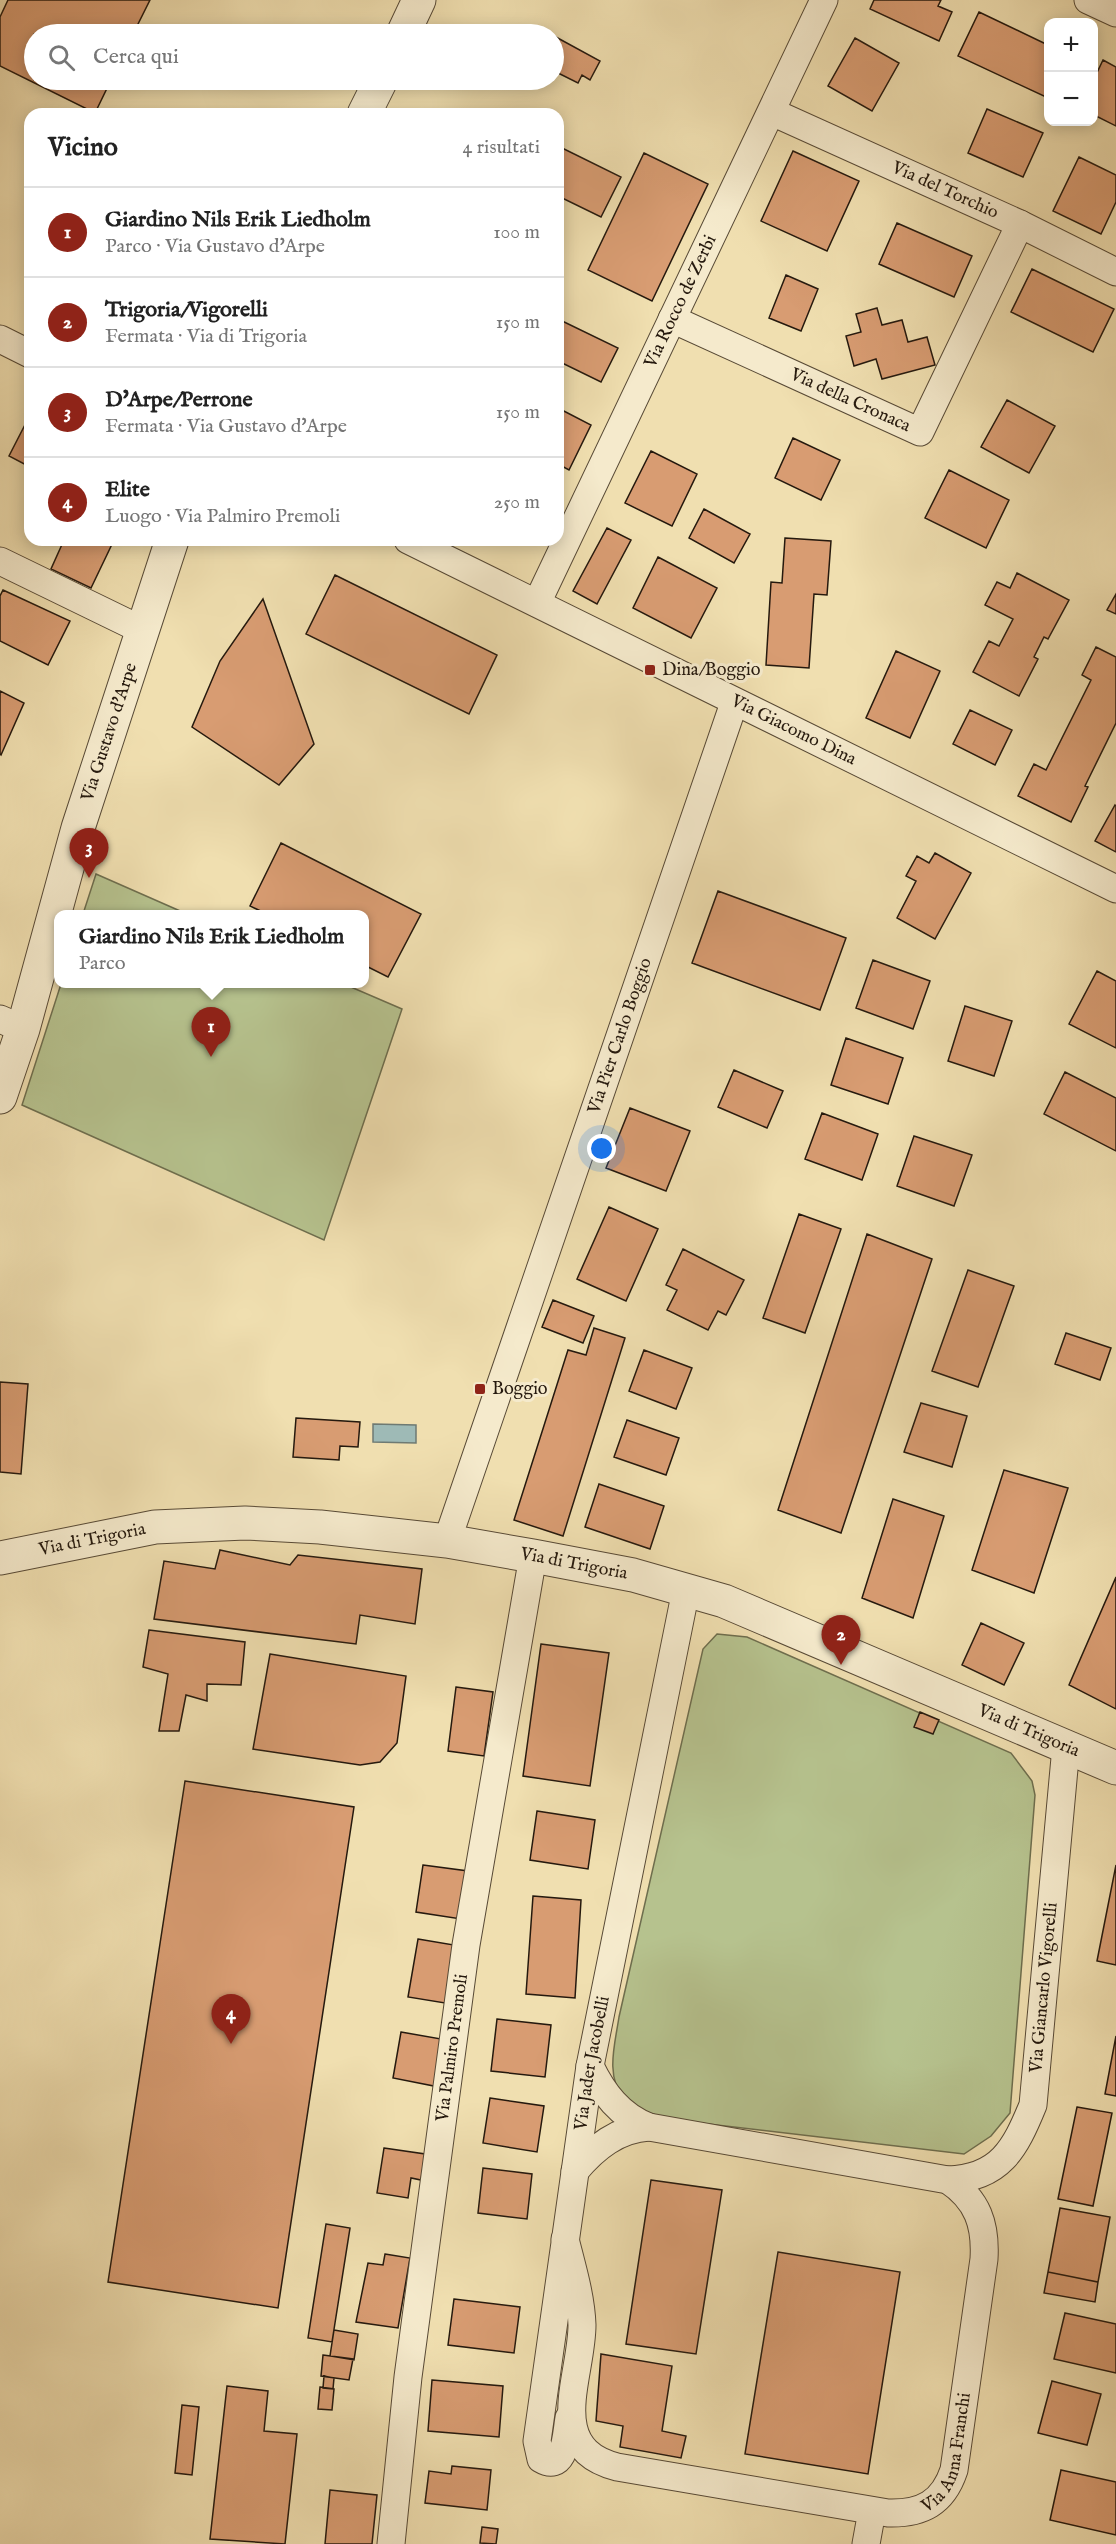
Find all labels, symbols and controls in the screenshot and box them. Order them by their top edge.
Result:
map controls [1044,18,1098,126]
button: + [1044,18,1098,72]
search box [24,24,564,90]
icon: search [45,41,78,74]
text: Cerca qui [93,43,179,71]
button: − [1044,72,1098,126]
text: Vicino [48,131,118,164]
text: 4 risultati [463,135,540,160]
street label: Via del Torchio [887,156,1002,224]
text: Giardino Nils Erik Liedholm [105,206,371,234]
text: 1 [64,220,71,245]
text: 100 m [493,220,540,245]
street label: Via Rocco de Zerbi [639,231,722,372]
text: Parco · Via Gustavo d'Arpe [105,234,325,259]
text: Trigoria/Vigorelli [105,296,268,324]
text: 2 [63,310,72,335]
text: 150 m [496,310,540,335]
text: Fermata · Via di Trigoria [105,324,307,349]
street label: Via della Cronaca [786,362,914,438]
text: D'Arpe/Perrone [105,386,253,414]
text: 3 [64,400,71,425]
text: 150 m [496,400,540,425]
text: Fermata · Via Gustavo d'Arpe [105,414,347,439]
text: Elite [105,476,150,504]
text: 4 [63,490,72,515]
text: 250 m [494,490,540,515]
text: Luogo · Via Palmiro Premoli [105,504,340,529]
place label: Dina/Boggio [662,659,761,682]
street label: Via Gustavo d'Arpe [76,660,143,805]
marker: Dina/Boggio [643,663,657,677]
street label: Via Giacomo Dina [726,689,860,771]
pin: 3 [70,828,109,878]
popup [54,910,369,988]
text: Giardino Nils Erik Liedholm [79,923,344,951]
text: Parco [79,951,125,976]
street label: Via Pier Carlo Boggio [582,954,658,1118]
pin: 1 [192,1008,230,1057]
your location [587,1134,616,1163]
place label: Boggio [492,1378,548,1401]
marker: Boggio [473,1382,487,1396]
street label: Via di Trigoria [36,1518,148,1562]
street label: Via di Trigoria [518,1542,630,1585]
pin: 2 [822,1616,860,1665]
street label: Via di Trigoria [973,1699,1083,1763]
street label: Via Giancarlo Vigorelli [1024,1901,1063,2075]
street label: Via Palmiro Premoli [431,1972,474,2124]
pin: 4 [212,1994,250,2044]
street label: Via Jader Jacobelli [569,1994,615,2133]
street label: Via Anna Franchi [916,2391,976,2519]

